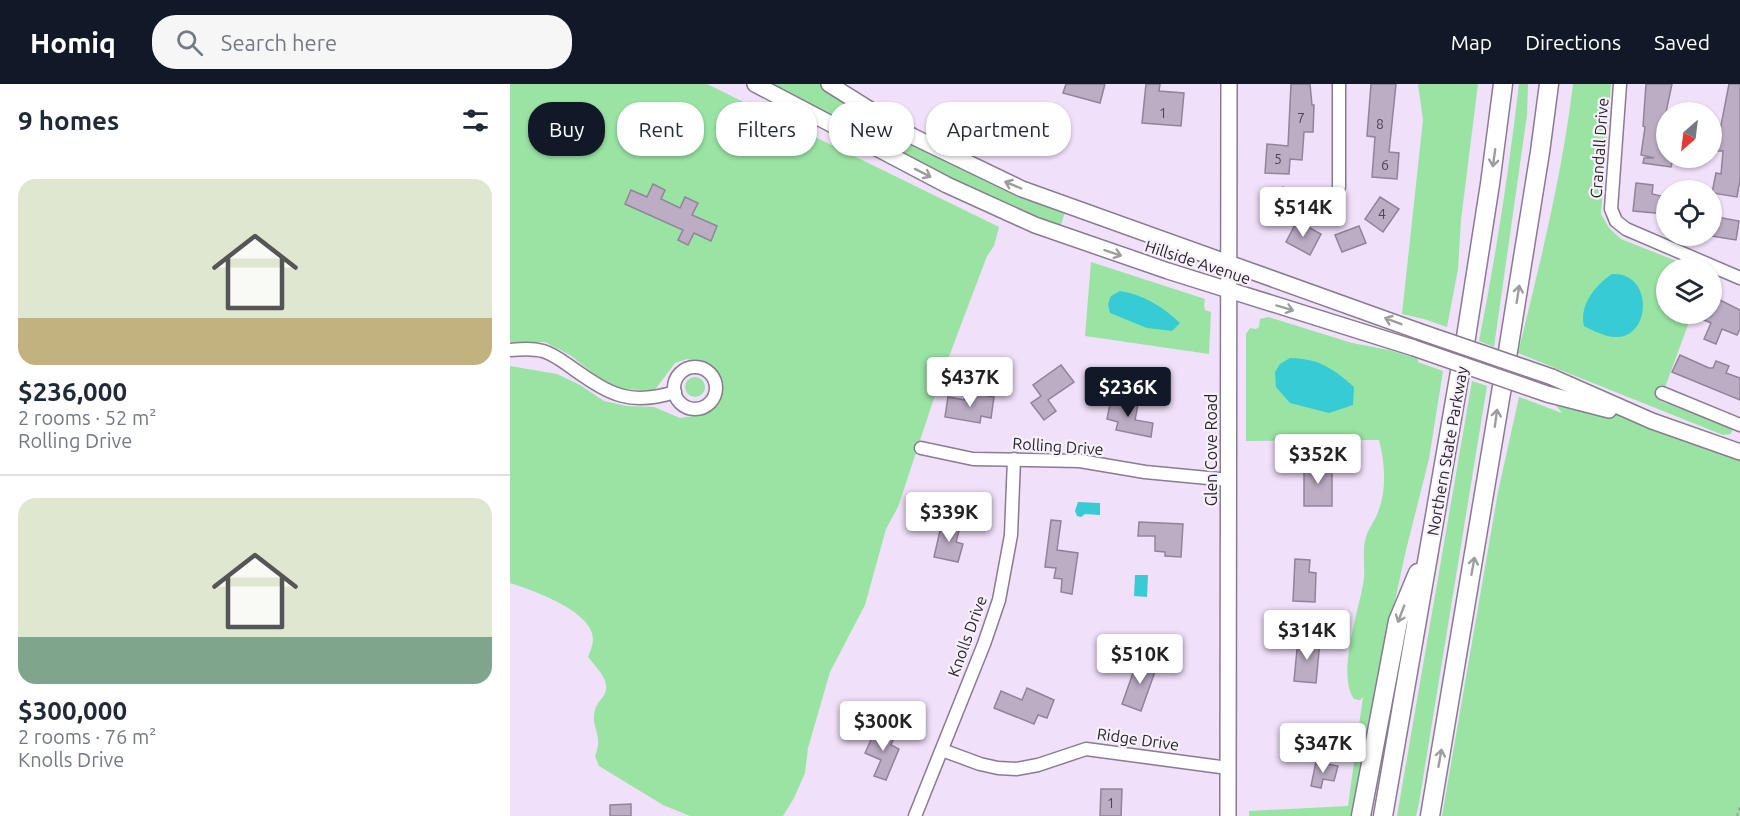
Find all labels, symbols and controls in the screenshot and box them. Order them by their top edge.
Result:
search box [152,15,572,69]
icon: search [173,26,206,59]
text: Homiq [30,27,116,58]
text: Search here [221,30,337,55]
text: Map [1451,30,1492,54]
text: Directions [1525,30,1621,54]
text: Saved [1654,30,1710,54]
street label: Crandall Drive [1587,97,1611,199]
chip: Buy [528,102,605,156]
chip: Rent [617,102,704,156]
chip: Filters [716,102,817,156]
chip: New [829,102,914,156]
chip: Apartment [926,102,1071,156]
north arrow [1656,102,1722,168]
map controls [1656,102,1722,324]
icon: filters [459,104,492,137]
house number: 1 [1159,105,1167,121]
text: 9 homes [18,106,119,135]
house number: 7 [1297,110,1305,126]
house number: 8 [1376,116,1384,132]
one-way arrow [1488,147,1499,167]
house number: 5 [1274,151,1282,167]
house number: 6 [1381,157,1389,173]
one-way arrow [913,168,931,179]
one-way arrow [1004,179,1022,190]
button: locate [1656,180,1722,246]
pin: $514K [1261,187,1345,238]
text: $514K [1274,195,1332,218]
house number: 4 [1378,206,1386,222]
icon: home [201,218,309,326]
street label: Hillside Avenue [1143,236,1253,288]
one-way arrow [1103,248,1122,259]
button: layers [1656,258,1722,324]
one-way arrow [1512,284,1523,304]
one-way arrow [1275,303,1294,314]
one-way arrow [1384,315,1403,326]
pin: $437K [928,357,1012,408]
text: $437K [941,365,999,388]
street label: Northern State Parkway [1423,365,1471,537]
pin: $236K [1086,367,1170,418]
text: $236K [1099,375,1157,398]
text: $236,000 [18,377,127,406]
street label: Glen Cove Road [1202,394,1220,506]
text: 2 rooms · 52 m² [18,406,156,429]
one-way arrow [1491,409,1502,429]
text: Rolling Drive [18,429,132,452]
street label: Rolling Drive [1012,434,1104,458]
pin: $352K [1276,434,1360,485]
text: $352K [1289,442,1347,465]
pin: $339K [907,492,991,543]
text: $339K [920,500,978,523]
icon: home [201,537,309,645]
one-way arrow [1467,557,1478,577]
street label: Knolls Drive [944,593,990,679]
one-way arrow [1395,605,1406,623]
pin: $314K [1265,610,1349,661]
text: $314K [1278,618,1336,641]
pin: $510K [1098,634,1182,685]
text: $510K [1111,642,1169,665]
text: $300,000 [18,696,127,725]
pin: $300K [841,701,925,752]
text: $300K [854,709,912,732]
pin: $347K [1281,723,1365,774]
street label: Ridge Drive [1096,724,1180,754]
text: 2 rooms · 76 m² [18,725,156,748]
text: $347K [1294,731,1352,754]
text: Knolls Drive [18,748,124,771]
one-way arrow [1435,749,1446,769]
house number: 1 [1107,795,1115,811]

